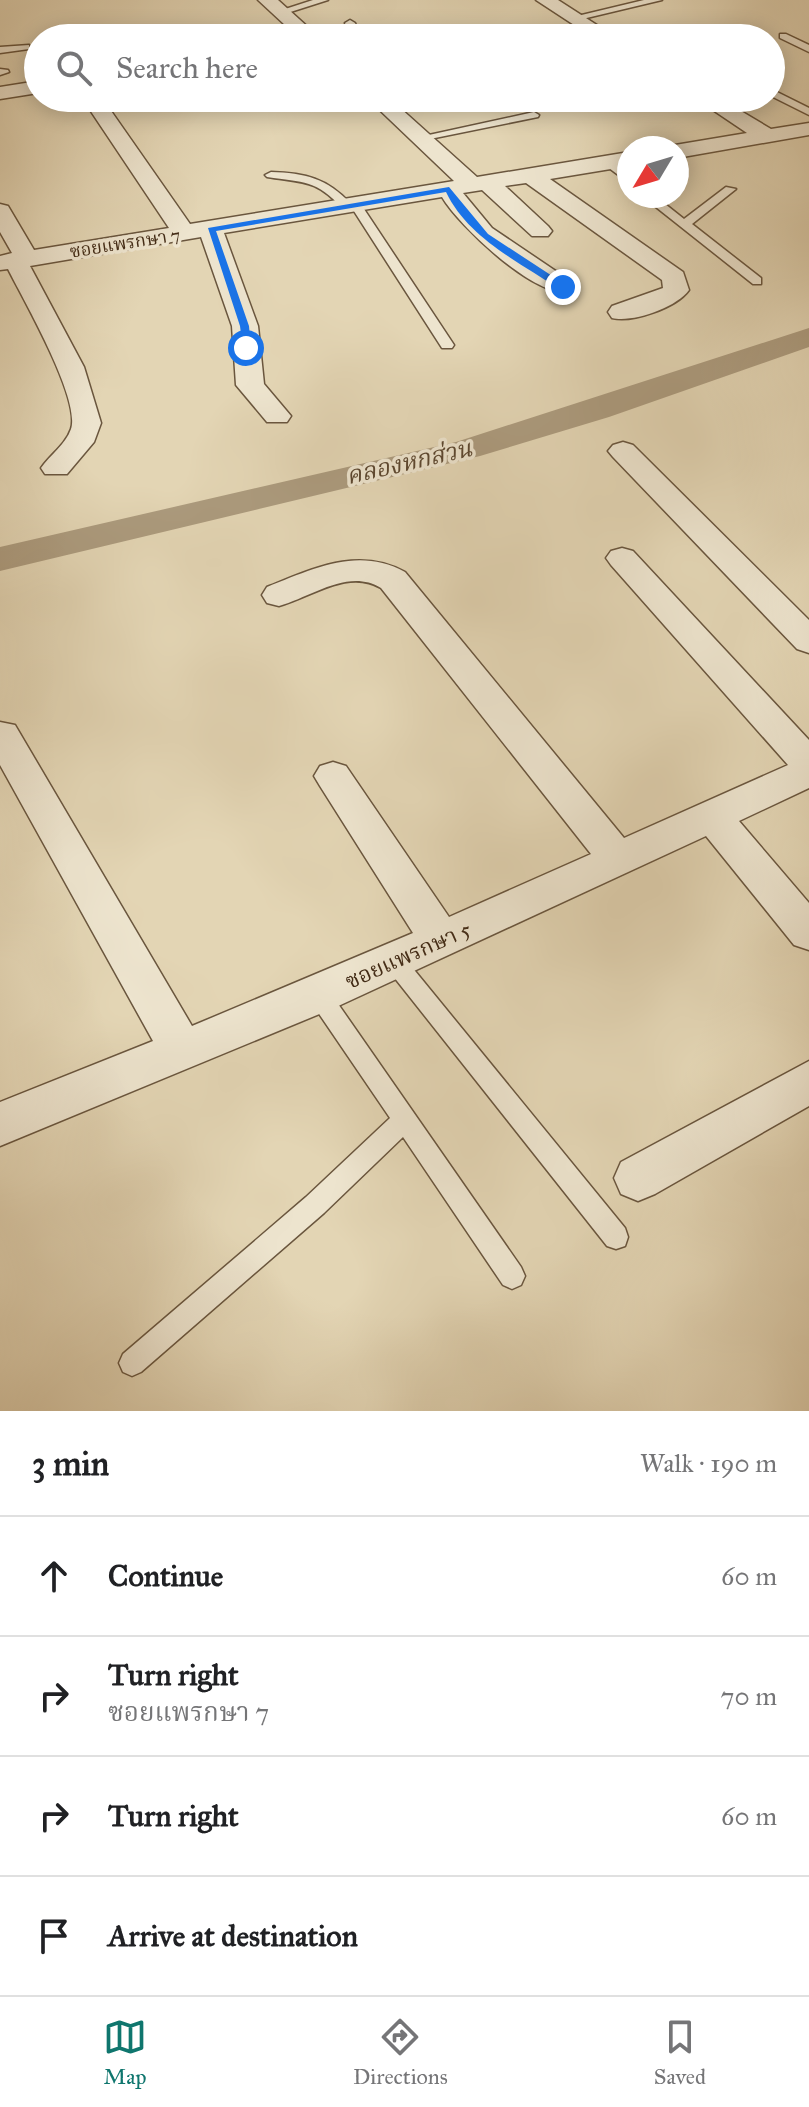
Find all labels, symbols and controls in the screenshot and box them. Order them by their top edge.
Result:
search box [24,24,785,112]
icon: search [52,46,96,90]
text: Search here [116,50,258,86]
north arrow [617,136,689,208]
street label: ซอยแพรกษา 7 [68,223,182,263]
route end [545,269,581,305]
route start [228,330,264,366]
water label: คลองหกส่วน [343,433,475,491]
street label: ซอยแพรกษา 5 [341,915,475,995]
text: 3 min [32,1443,109,1484]
text: Walk · 190 m [640,1447,777,1479]
icon: ahead [32,1554,76,1598]
text: Continue [108,1558,223,1594]
text: 60 m [721,1560,777,1592]
text: Turn right [108,1657,239,1693]
icon: right [32,1674,76,1718]
text: 70 m [721,1680,777,1712]
text: ซอยแพรกษา 7 [108,1696,269,1728]
icon: right [32,1794,76,1838]
text: Turn right [108,1798,239,1834]
text: 60 m [721,1800,777,1832]
icon: arrive [32,1914,76,1958]
text: Arrive at destination [108,1918,358,1954]
tab: Map [103,2015,147,2090]
tab: Directions [353,2015,448,2090]
tab: Saved [654,2015,706,2090]

